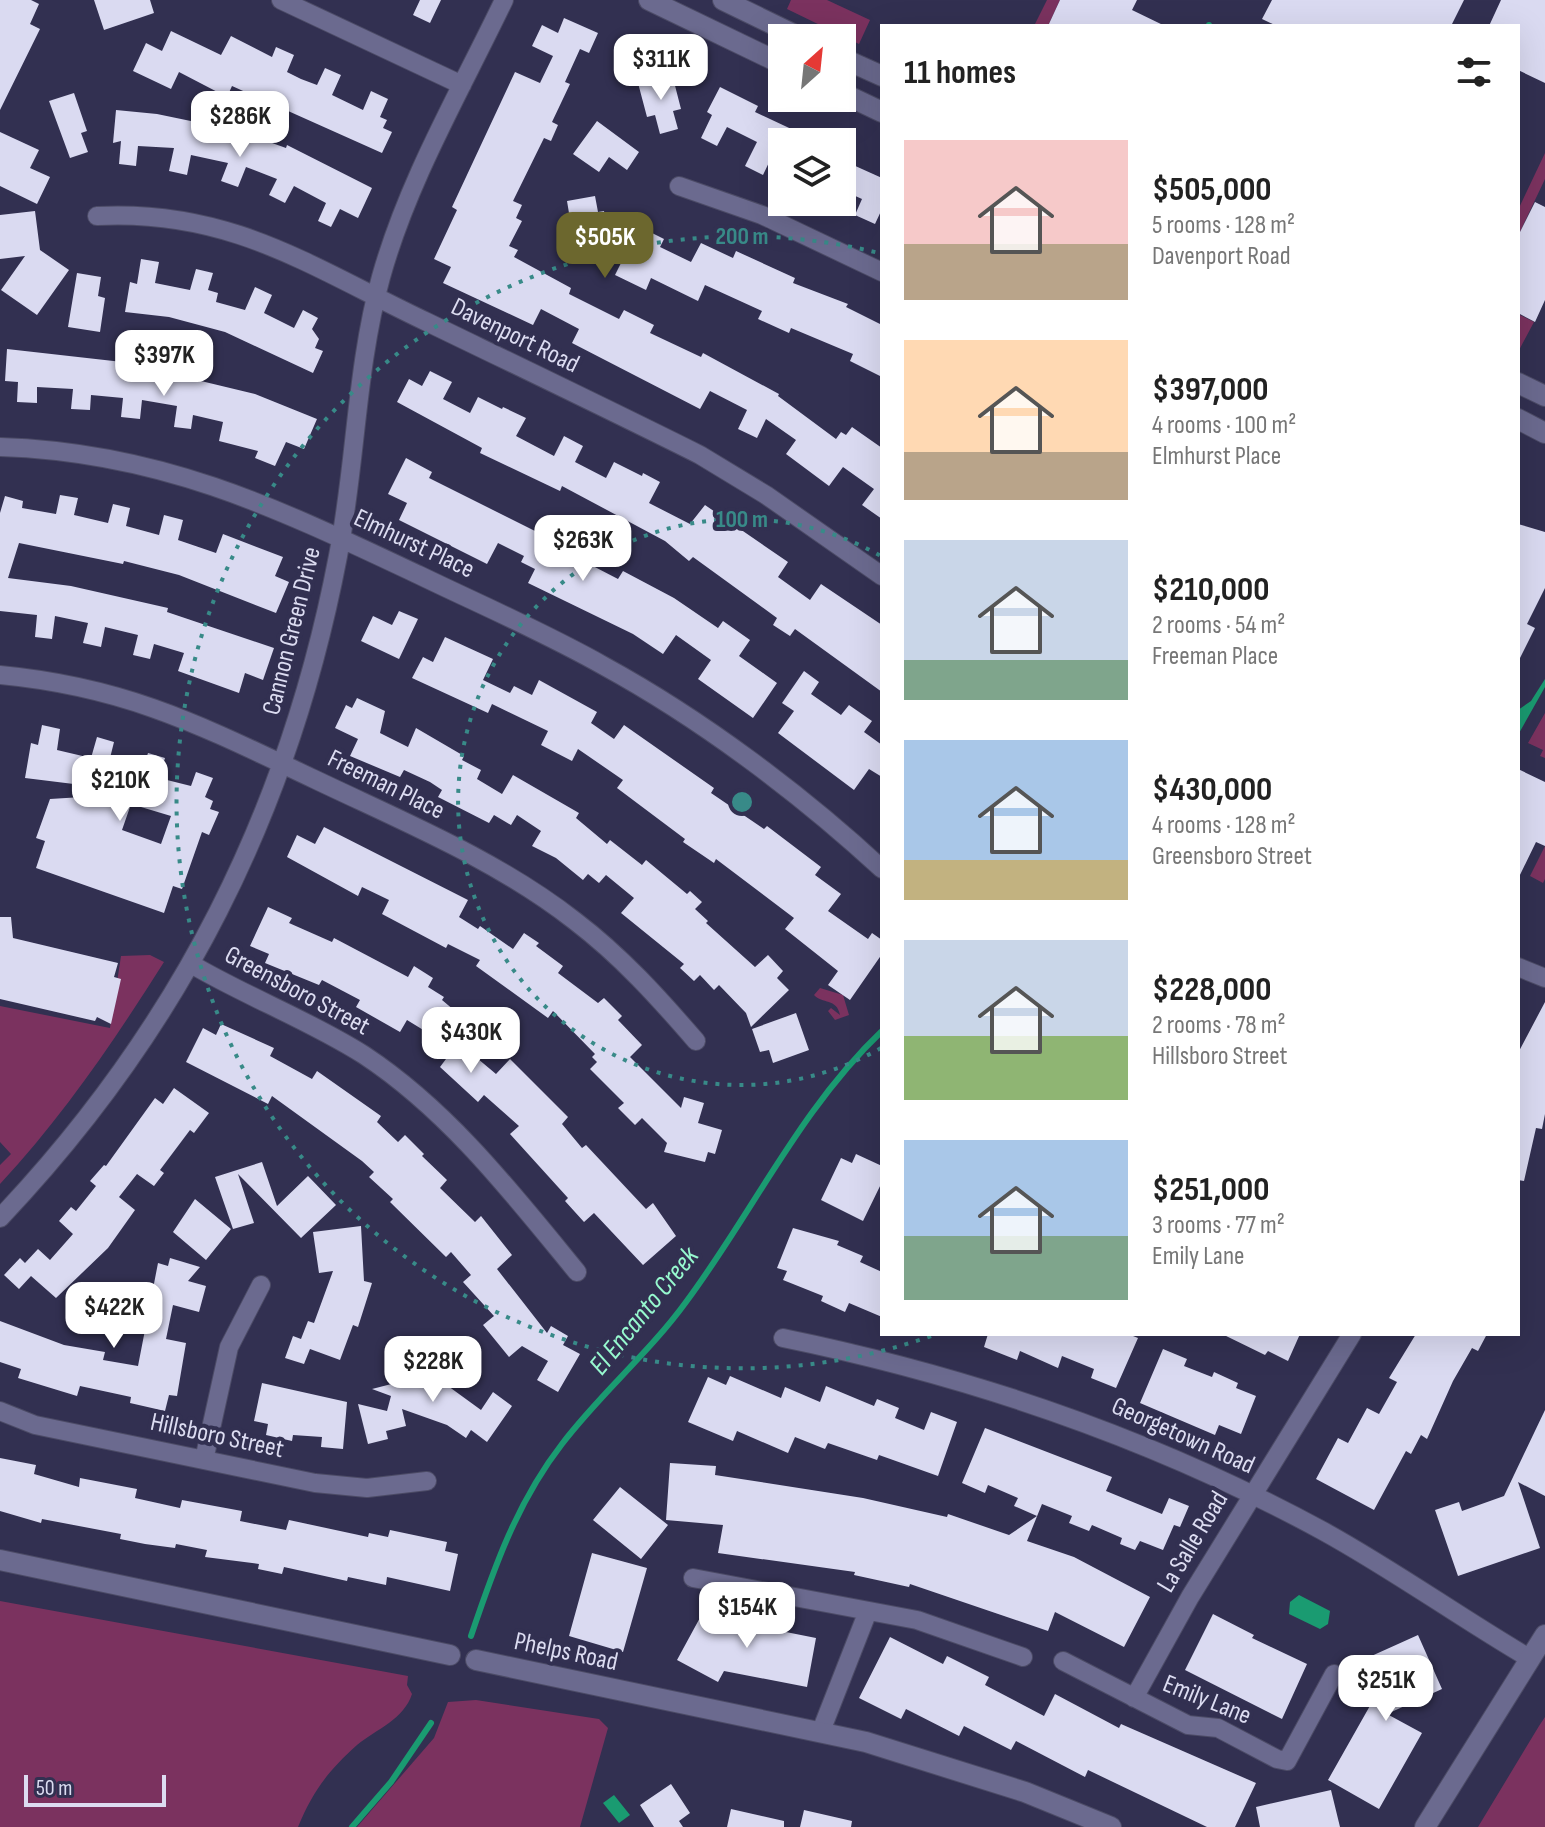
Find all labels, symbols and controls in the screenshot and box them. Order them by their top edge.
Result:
north arrow [768,24,856,112]
map controls [768,24,856,216]
pin: $311K [605,34,717,102]
text: $311K [632,44,690,75]
icon: filters [1452,50,1496,94]
text: 11 homes [904,52,1016,93]
pin: $286K [184,91,296,159]
text: $286K [209,101,271,132]
button: layers [768,128,856,216]
text: $505,000 [1152,169,1272,210]
icon: home [968,172,1064,268]
text: 5 rooms · 128 m² [1152,210,1295,241]
pin: $505K [549,212,661,280]
text: $505K [574,222,636,253]
text: 200 m [715,222,769,251]
text: Davenport Road [1152,241,1291,272]
street label: Davenport Road [446,292,584,380]
pin: $397K [108,330,220,398]
text: $397K [133,340,195,371]
text: $397,000 [1152,369,1269,410]
icon: home [968,372,1064,468]
text: 4 rooms · 100 m² [1152,410,1296,441]
text: Elmhurst Place [1152,441,1281,472]
street label: Elmhurst Place [349,503,479,585]
text: 100 m [716,505,768,534]
pin: $263K [527,515,639,583]
text: $263K [552,525,614,556]
street label: Cannon Green Drive [256,544,328,718]
text: $210,000 [1152,569,1269,610]
icon: home [968,572,1064,668]
text: 2 rooms · 54 m² [1152,610,1285,641]
text: Freeman Place [1152,641,1278,672]
street label: Freeman Place [322,743,450,827]
pin: $210K [64,755,176,823]
text: $210K [90,765,150,796]
text: $430,000 [1152,769,1272,810]
icon: home [968,772,1064,868]
centre of rings [728,788,756,816]
text: 4 rooms · 128 m² [1152,810,1296,841]
text: Greensboro Street [1152,841,1312,872]
street label: Greensboro Street [219,940,375,1042]
text: $228,000 [1152,969,1271,1010]
icon: home [968,972,1064,1068]
pin: $430K [415,1007,527,1075]
text: 2 rooms · 78 m² [1152,1010,1286,1041]
text: $430K [440,1017,502,1048]
text: Hillsboro Street [1152,1041,1287,1072]
text: $251,000 [1152,1169,1269,1210]
icon: home [968,1172,1064,1268]
text: 3 rooms · 77 m² [1152,1210,1285,1241]
water label: El Encanto Creek [582,1239,707,1382]
text: Emily Lane [1152,1241,1244,1272]
pin: $422K [58,1282,170,1350]
text: $422K [83,1292,145,1323]
pin: $228K [377,1336,489,1404]
text: $228K [402,1346,464,1377]
street label: Georgetown Road [1107,1391,1259,1481]
street label: Hillsboro Street [148,1407,287,1465]
street label: La Salle Road [1151,1486,1235,1598]
pin: $154K [691,1582,803,1650]
text: $154K [717,1592,777,1623]
street label: Phelps Road [511,1626,621,1678]
pin: $251K [1330,1655,1442,1723]
text: $251K [1356,1665,1416,1696]
street label: Emily Lane [1158,1668,1256,1732]
scale bar [24,1771,166,1807]
text: 50 m [36,1775,72,1802]

